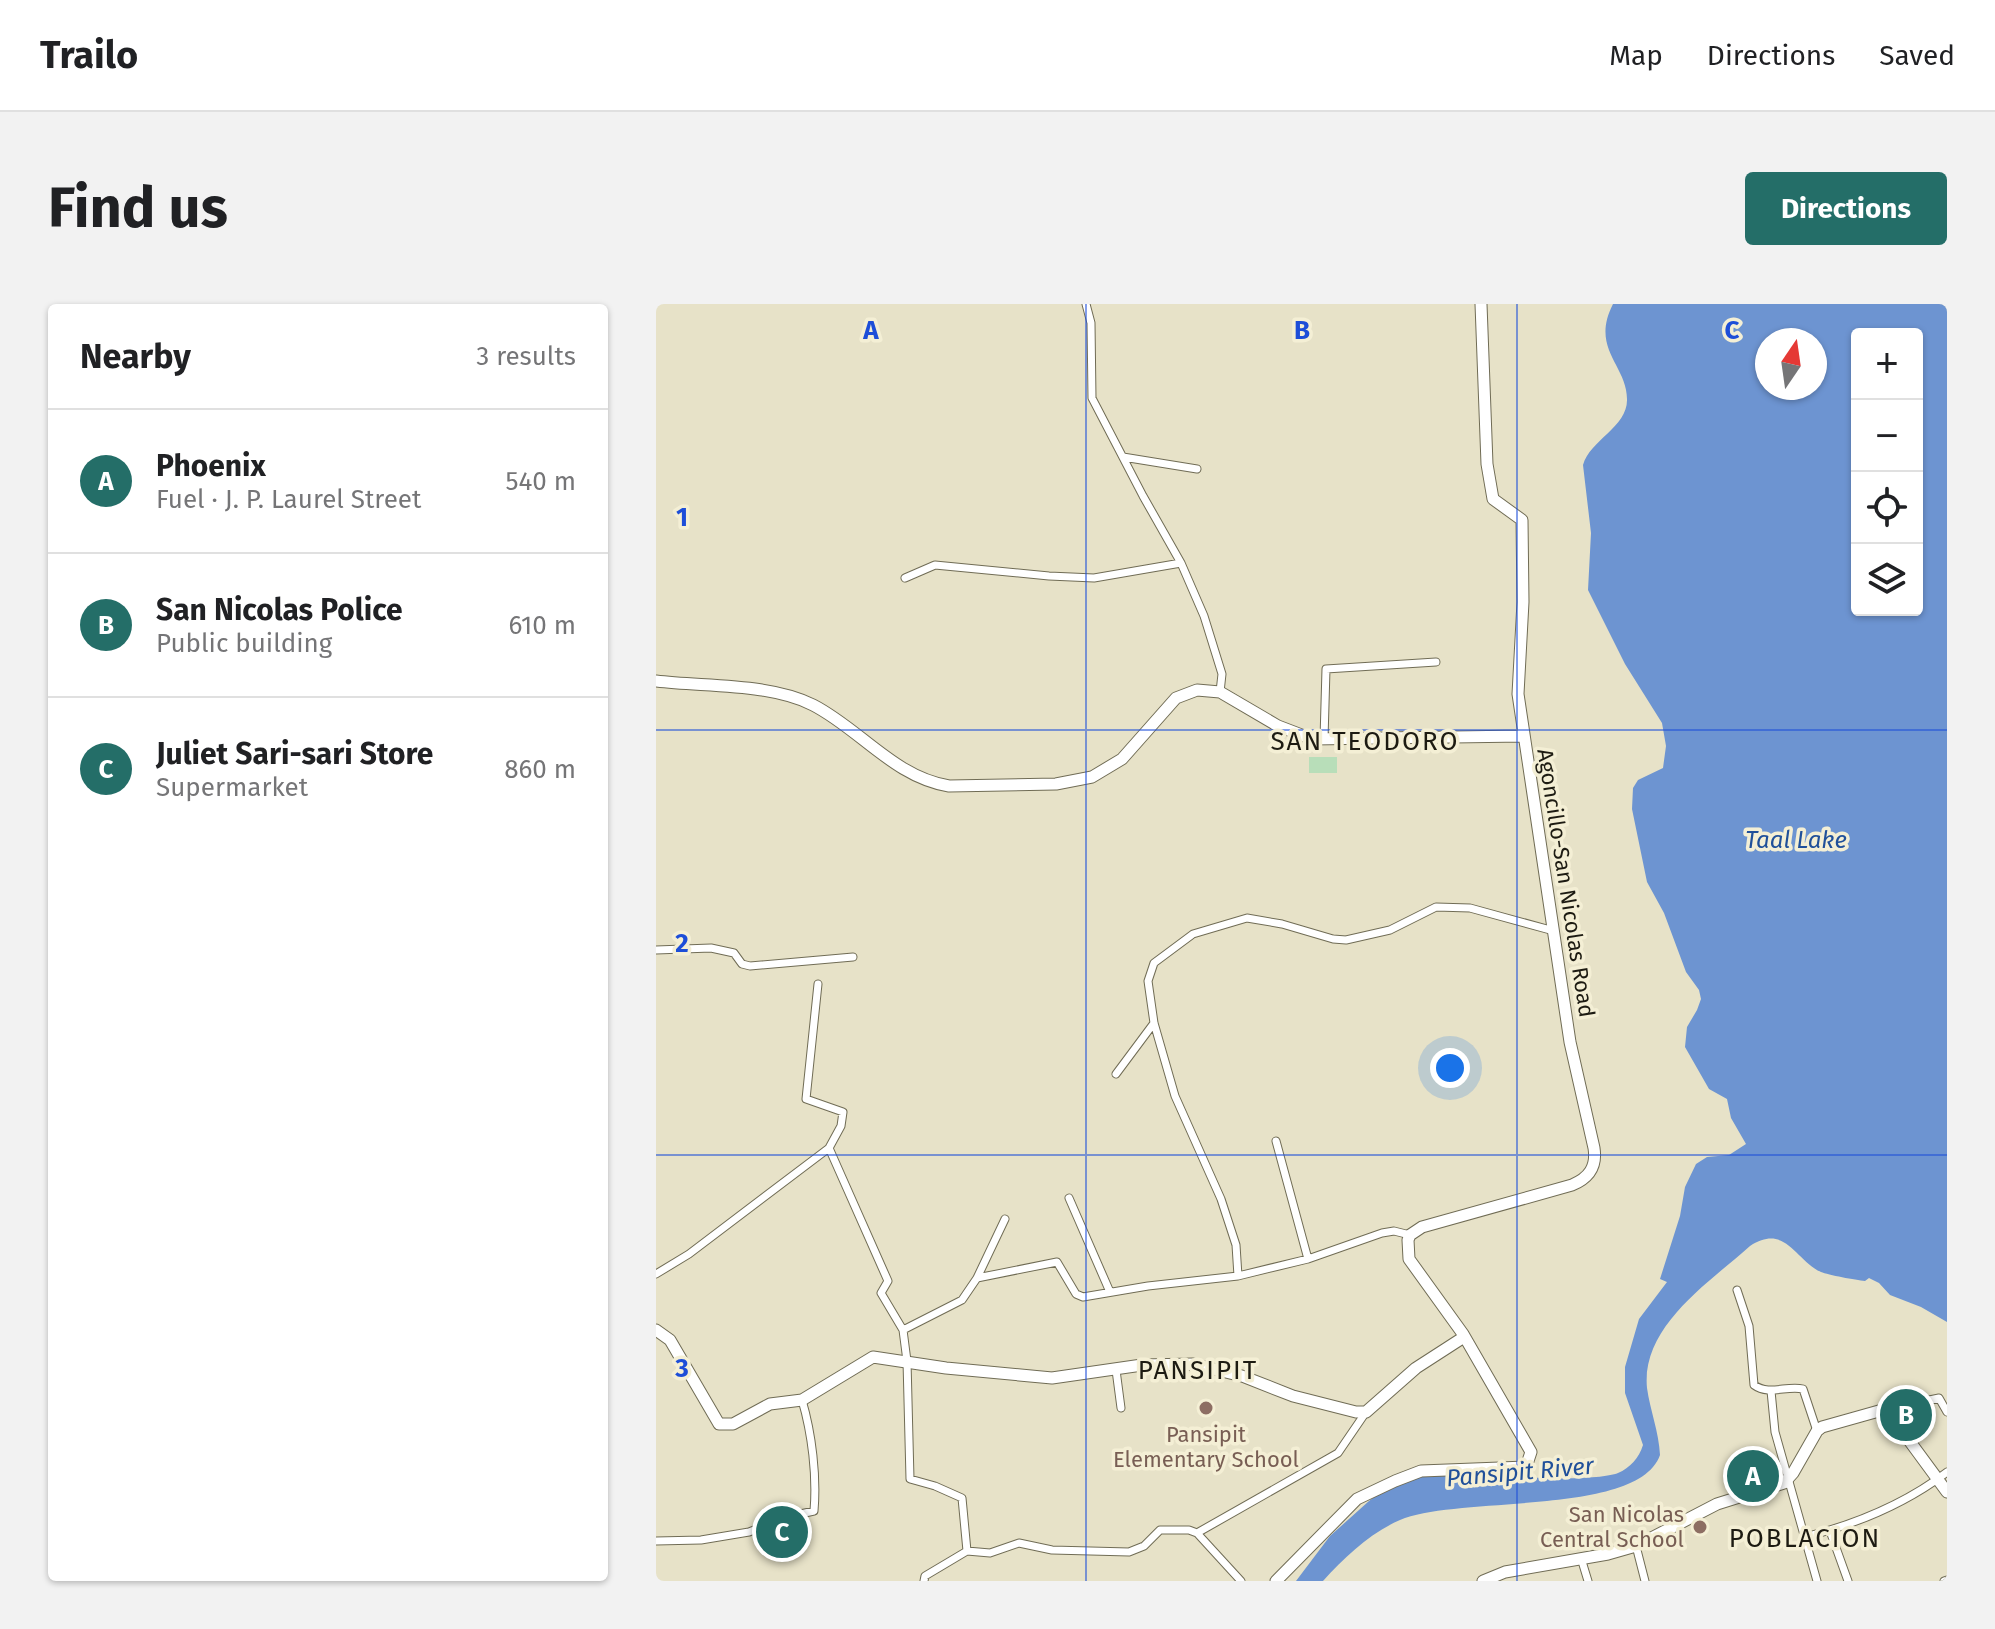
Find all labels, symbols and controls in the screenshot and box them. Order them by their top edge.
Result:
text: Trailo [40,32,138,78]
text: Map [1609,39,1663,72]
text: Directions [1707,39,1835,72]
text: Saved [1879,39,1955,72]
button: Directions [1745,172,1947,245]
text: Find us [48,175,228,242]
text: A [862,315,879,346]
text: B [1294,315,1310,346]
text: C [1725,315,1740,346]
north arrow [1755,328,1827,400]
map controls [1851,328,1923,616]
button: + [1851,328,1923,400]
text: Nearby [80,336,191,377]
text: 3 results [476,341,576,372]
button: − [1851,400,1923,472]
text: Phoenix [156,448,266,484]
text: A [98,466,114,497]
text: 540 m [505,466,576,497]
button: locate [1851,472,1923,544]
text: Fuel · J. P. Laurel Street [156,484,421,515]
text: 1 [676,502,688,533]
button: layers [1851,544,1923,616]
text: San Nicolas Police [156,592,402,628]
text: B [98,610,114,641]
text: 610 m [508,610,576,641]
text: Public building [156,628,332,659]
district label: SAN TEODORO [1271,726,1459,757]
text: Juliet Sari-sari Store [156,736,433,772]
street label: Agoncillo-San Nicolas Road [1531,747,1601,1019]
text: C [99,754,113,785]
text: 860 m [504,754,576,785]
text: Supermarket [156,772,308,803]
water label: Taal Lake [1745,826,1847,854]
text: 2 [675,928,689,959]
your location [1430,1048,1470,1088]
text: 3 [674,1353,689,1384]
district label: PANSIPIT [1138,1355,1258,1386]
pin: B [1880,1385,1932,1445]
marker: Pansipit Elementary School [1197,1399,1215,1417]
place label: Pansipit Elementary School [1113,1421,1299,1473]
pin: A [1727,1446,1779,1506]
water label: Pansipit River [1445,1452,1596,1492]
place label: San Nicolas Central School [1540,1501,1684,1553]
pin: C [756,1502,808,1562]
marker: San Nicolas Central School [1691,1518,1709,1536]
district label: POBLACION [1729,1523,1881,1554]

